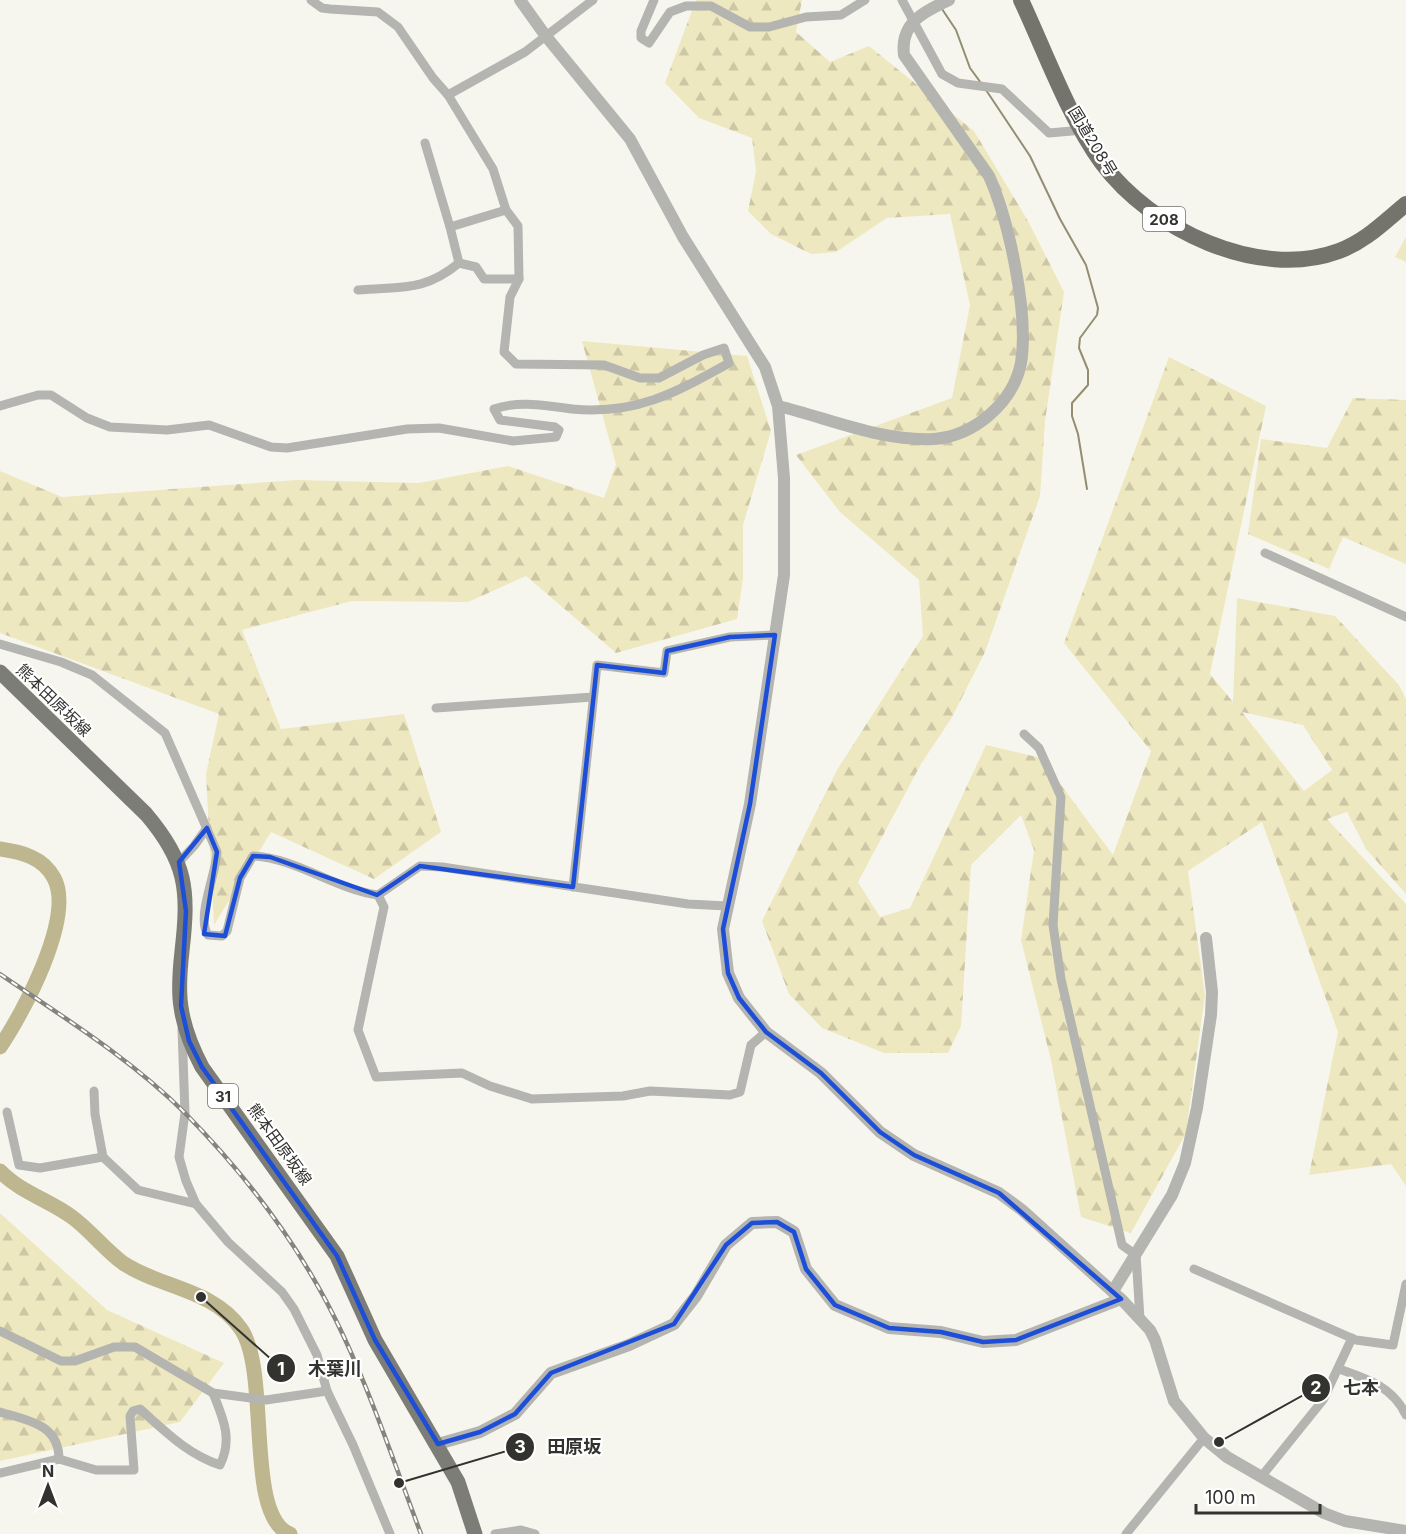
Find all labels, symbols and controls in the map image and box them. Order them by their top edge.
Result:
street label: 国道208号 [1064,103,1122,179]
road number: 208 [1143,207,1185,231]
street label: 熊本田原坂線 [13,659,95,741]
road number: 31 [208,1084,238,1108]
street label: 熊本田原坂線 [244,1099,316,1189]
callout: 木葉川 [266,1350,374,1386]
text: 1 [277,1358,285,1379]
text: 木葉川 [308,1358,362,1379]
callout: 七本 [1301,1370,1391,1406]
text: 2 [1310,1377,1322,1398]
text: 七本 [1343,1377,1379,1398]
callout: 田原坂 [505,1429,613,1465]
text: 3 [514,1436,526,1457]
text: 田原坂 [547,1436,602,1457]
north arrow [18,1456,78,1516]
text: N [42,1461,54,1481]
scale bar [1196,1477,1320,1515]
text: 100 m [1205,1487,1256,1508]

